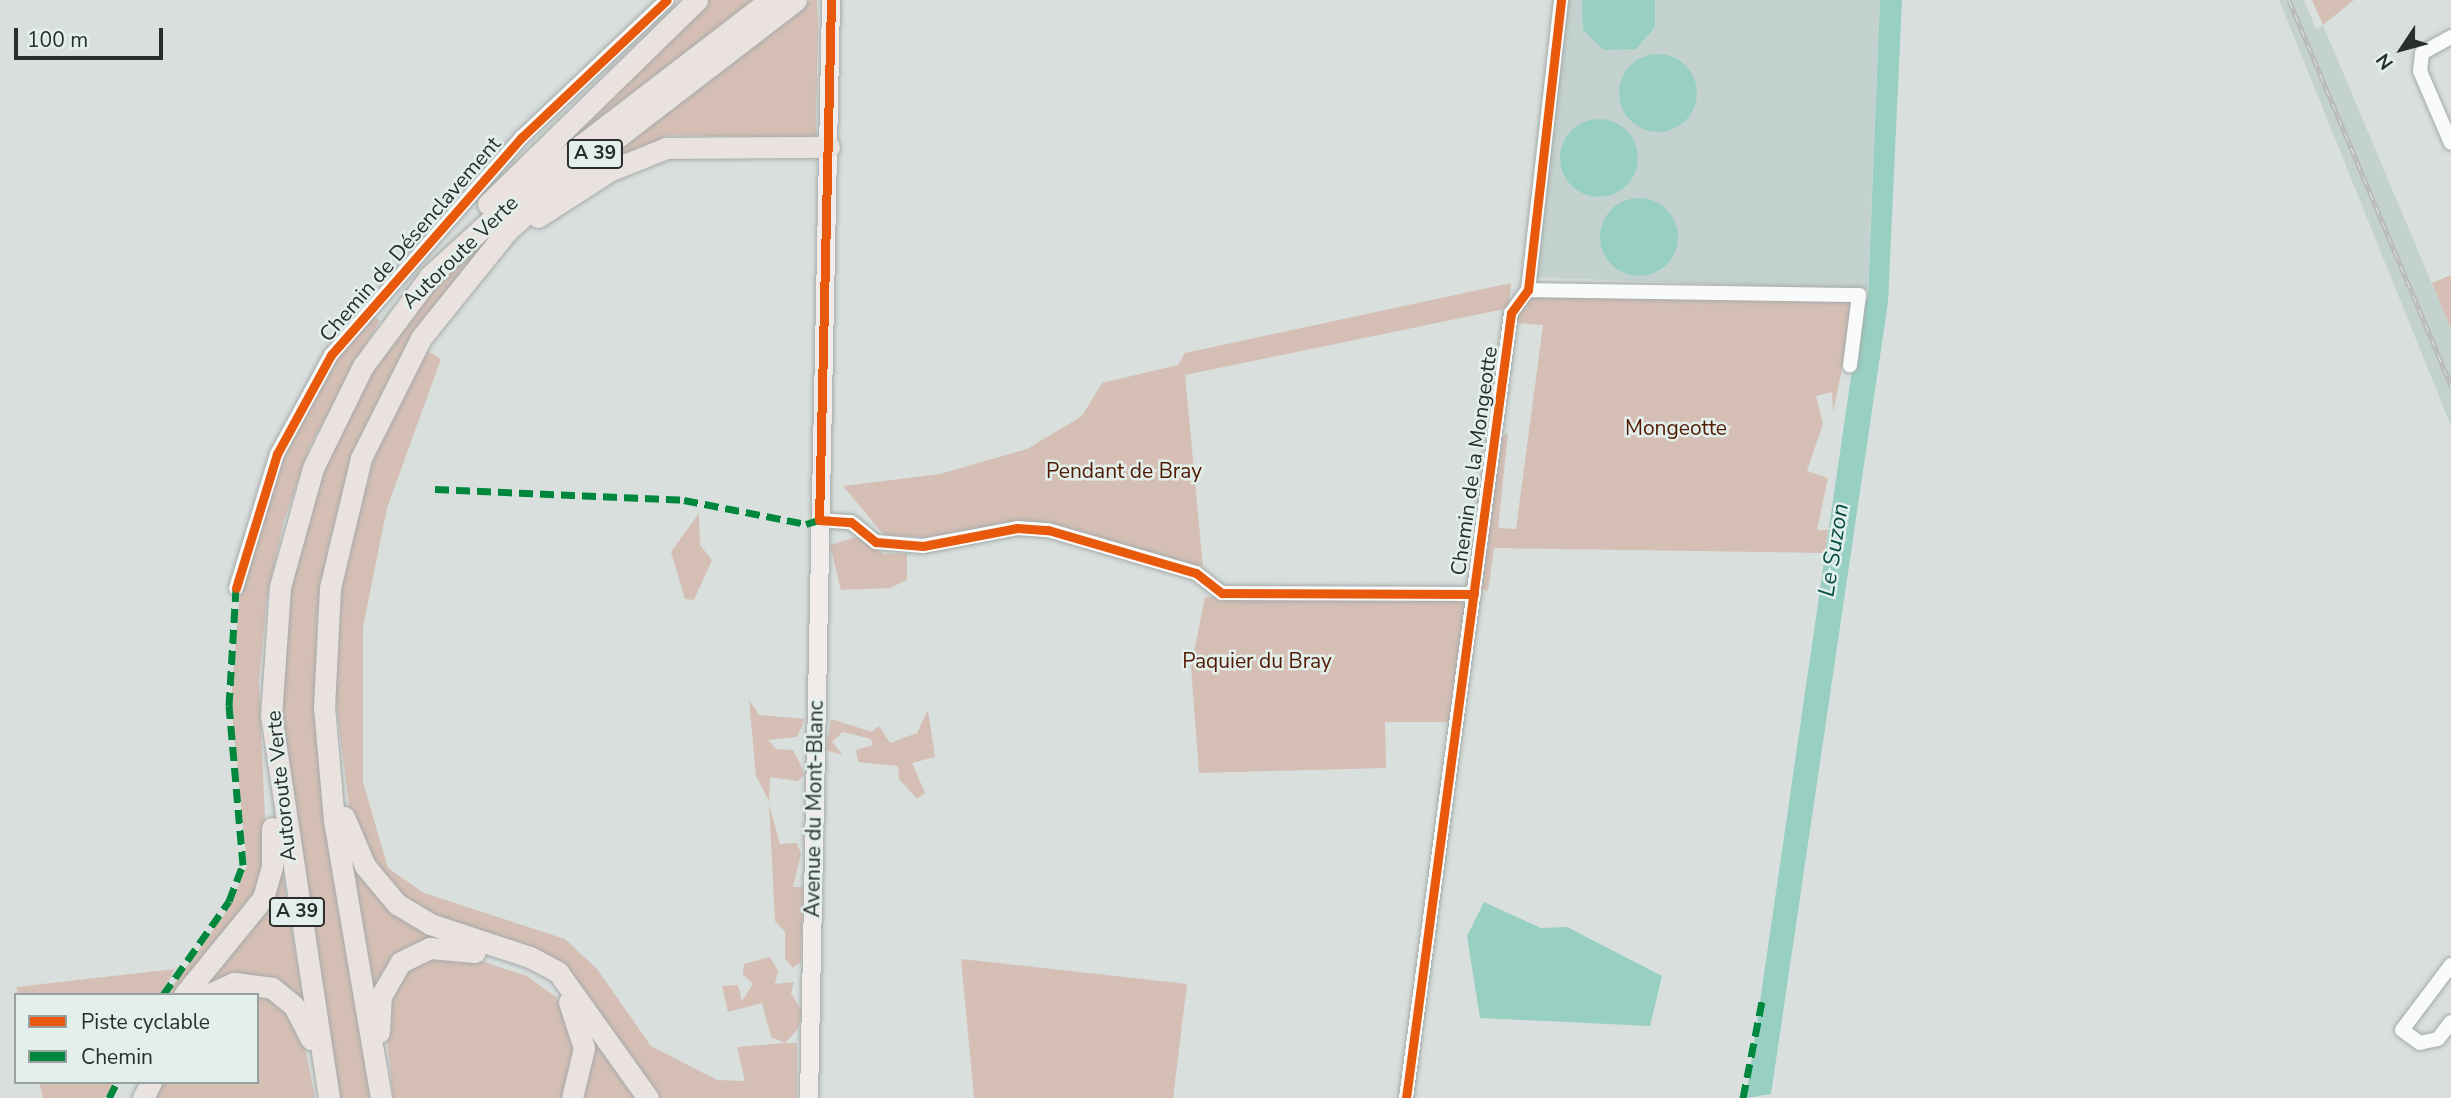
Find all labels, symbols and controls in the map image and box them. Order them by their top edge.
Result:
scale bar [18,14,166,58]
north arrow [2367,14,2437,84]
text: 100 m [27,26,88,54]
text: N [2370,48,2400,75]
street label: Chemin de Désenclavement [314,131,506,347]
road number: A 39 [565,138,625,170]
street label: Autoroute Verte [397,190,523,314]
street label: Chemin de la Mongeotte [1445,345,1503,577]
park label: Mongeotte [1625,415,1727,441]
park label: Pendant de Bray [1046,458,1202,484]
water label: Le Suzon [1813,501,1855,599]
park label: Paquier du Bray [1182,648,1332,674]
street label: Avenue du Mont-Blanc [800,700,828,918]
street label: Autoroute Verte [261,709,301,863]
road number: A 39 [267,896,327,928]
legend [14,993,259,1084]
text: Piste cyclable [81,1008,210,1036]
text: Chemin [81,1043,153,1071]

